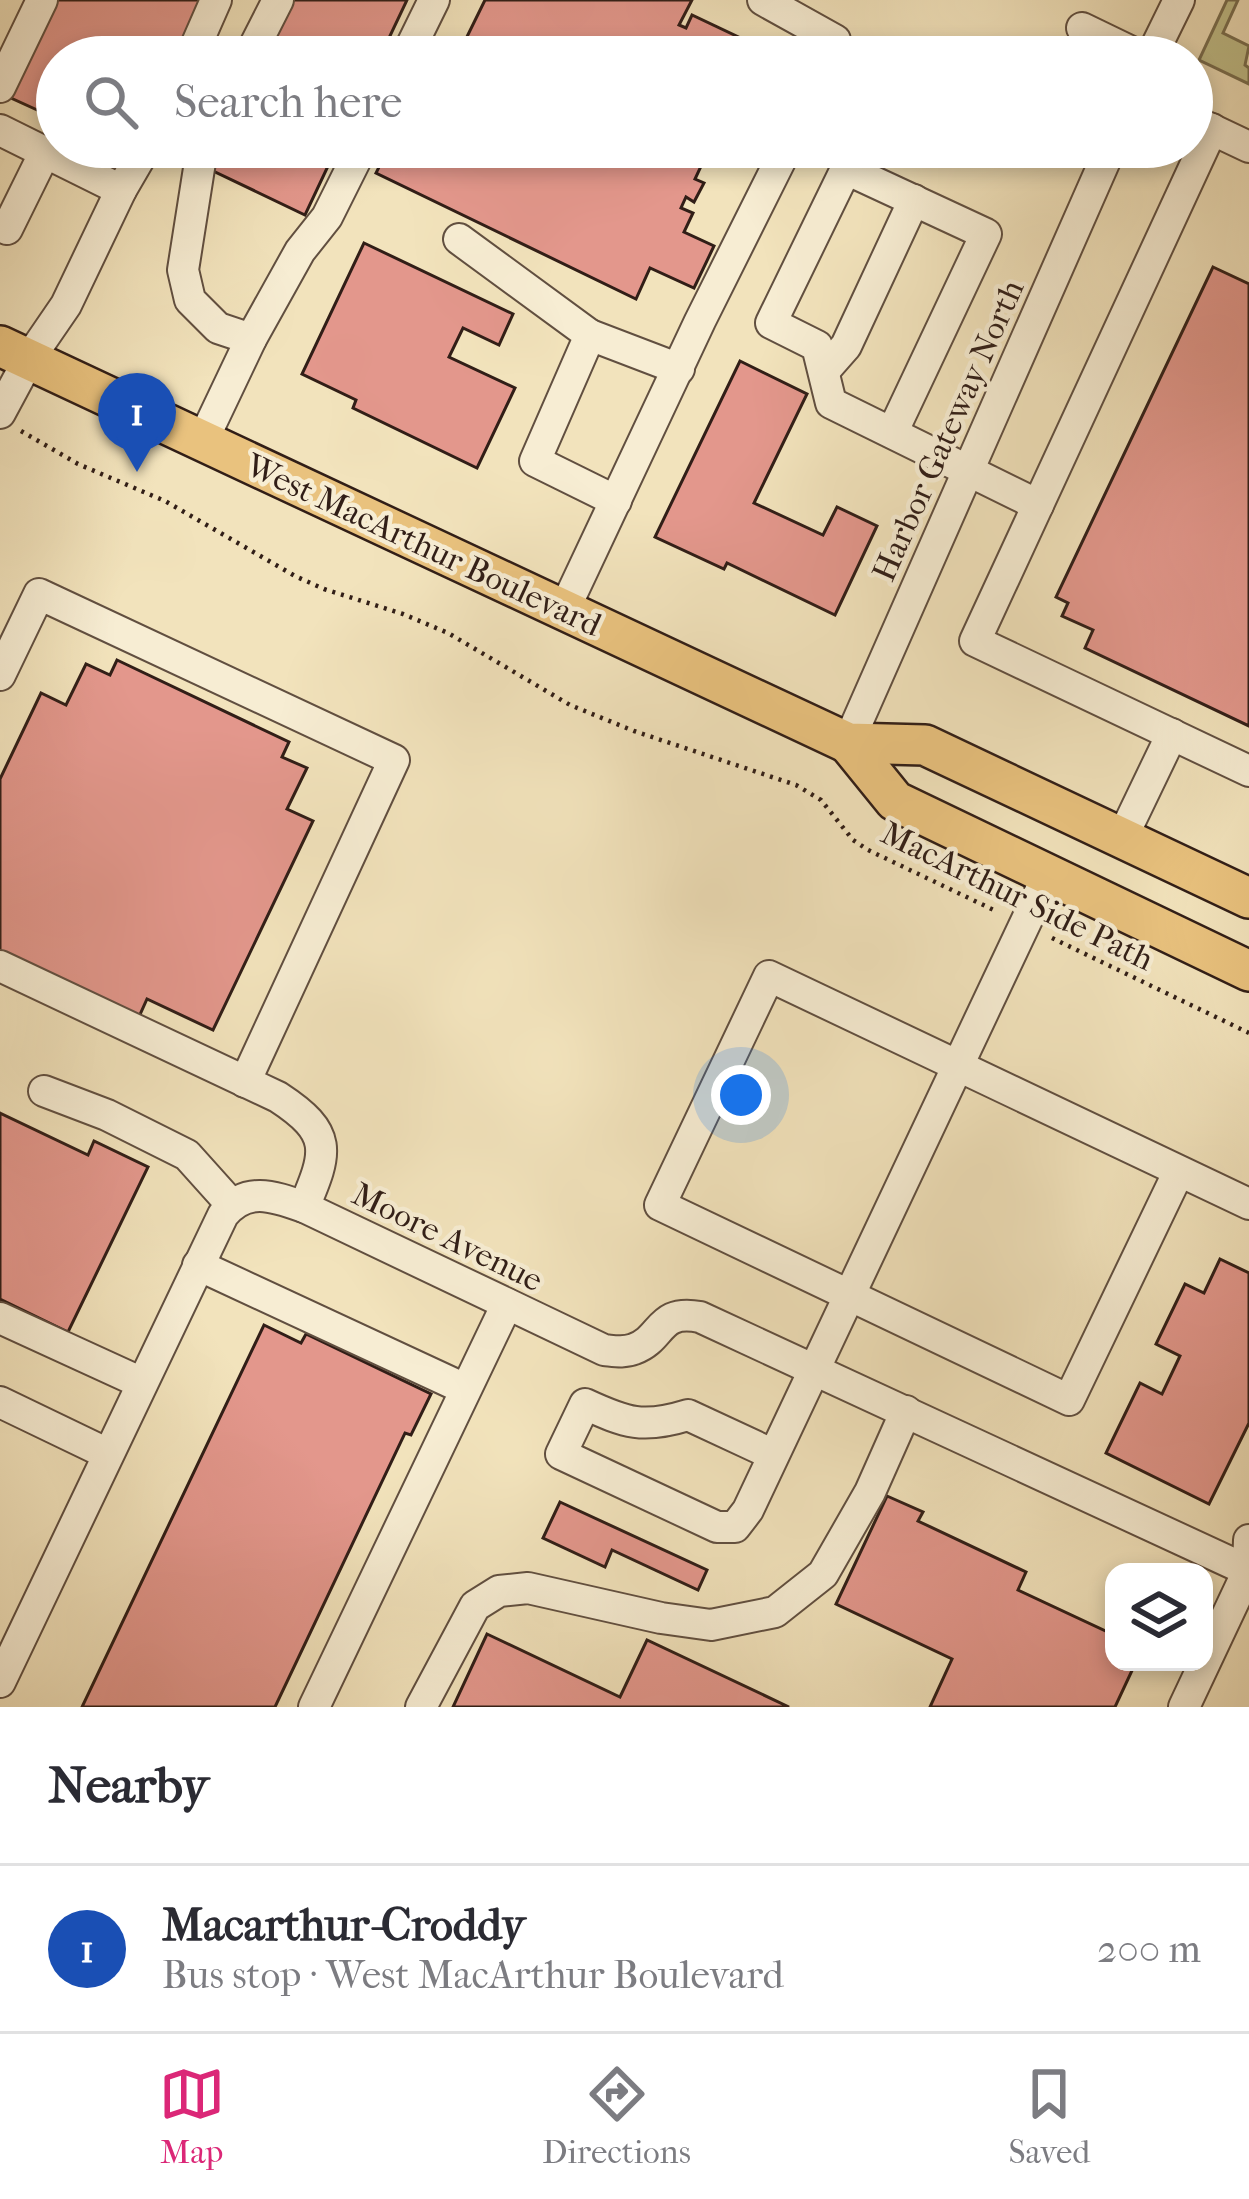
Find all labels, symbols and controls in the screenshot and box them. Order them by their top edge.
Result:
search box [36,36,1213,168]
icon: search [78,69,144,135]
text: Search here [174,76,402,129]
street label: Harbor Gateway North [864,273,1033,587]
pin: 1 [98,373,176,472]
street label: West MacArthur Boulevard [239,445,608,645]
street label: MacArthur Side Path [875,813,1160,979]
your location [711,1065,771,1125]
street label: Moore Avenue [346,1175,549,1300]
map controls [1105,1563,1213,1671]
button: layers [1105,1563,1213,1671]
text: Nearby [48,1755,209,1815]
text: Macarthur-Croddy [162,1899,525,1952]
text: 1 [80,1926,94,1972]
text: 200 m [1097,1926,1201,1972]
text: Bus stop · West MacArthur Boulevard [162,1952,784,1998]
tab: Map [159,2061,225,2172]
tab: Directions [542,2061,691,2172]
tab: Saved [1008,2061,1090,2172]

